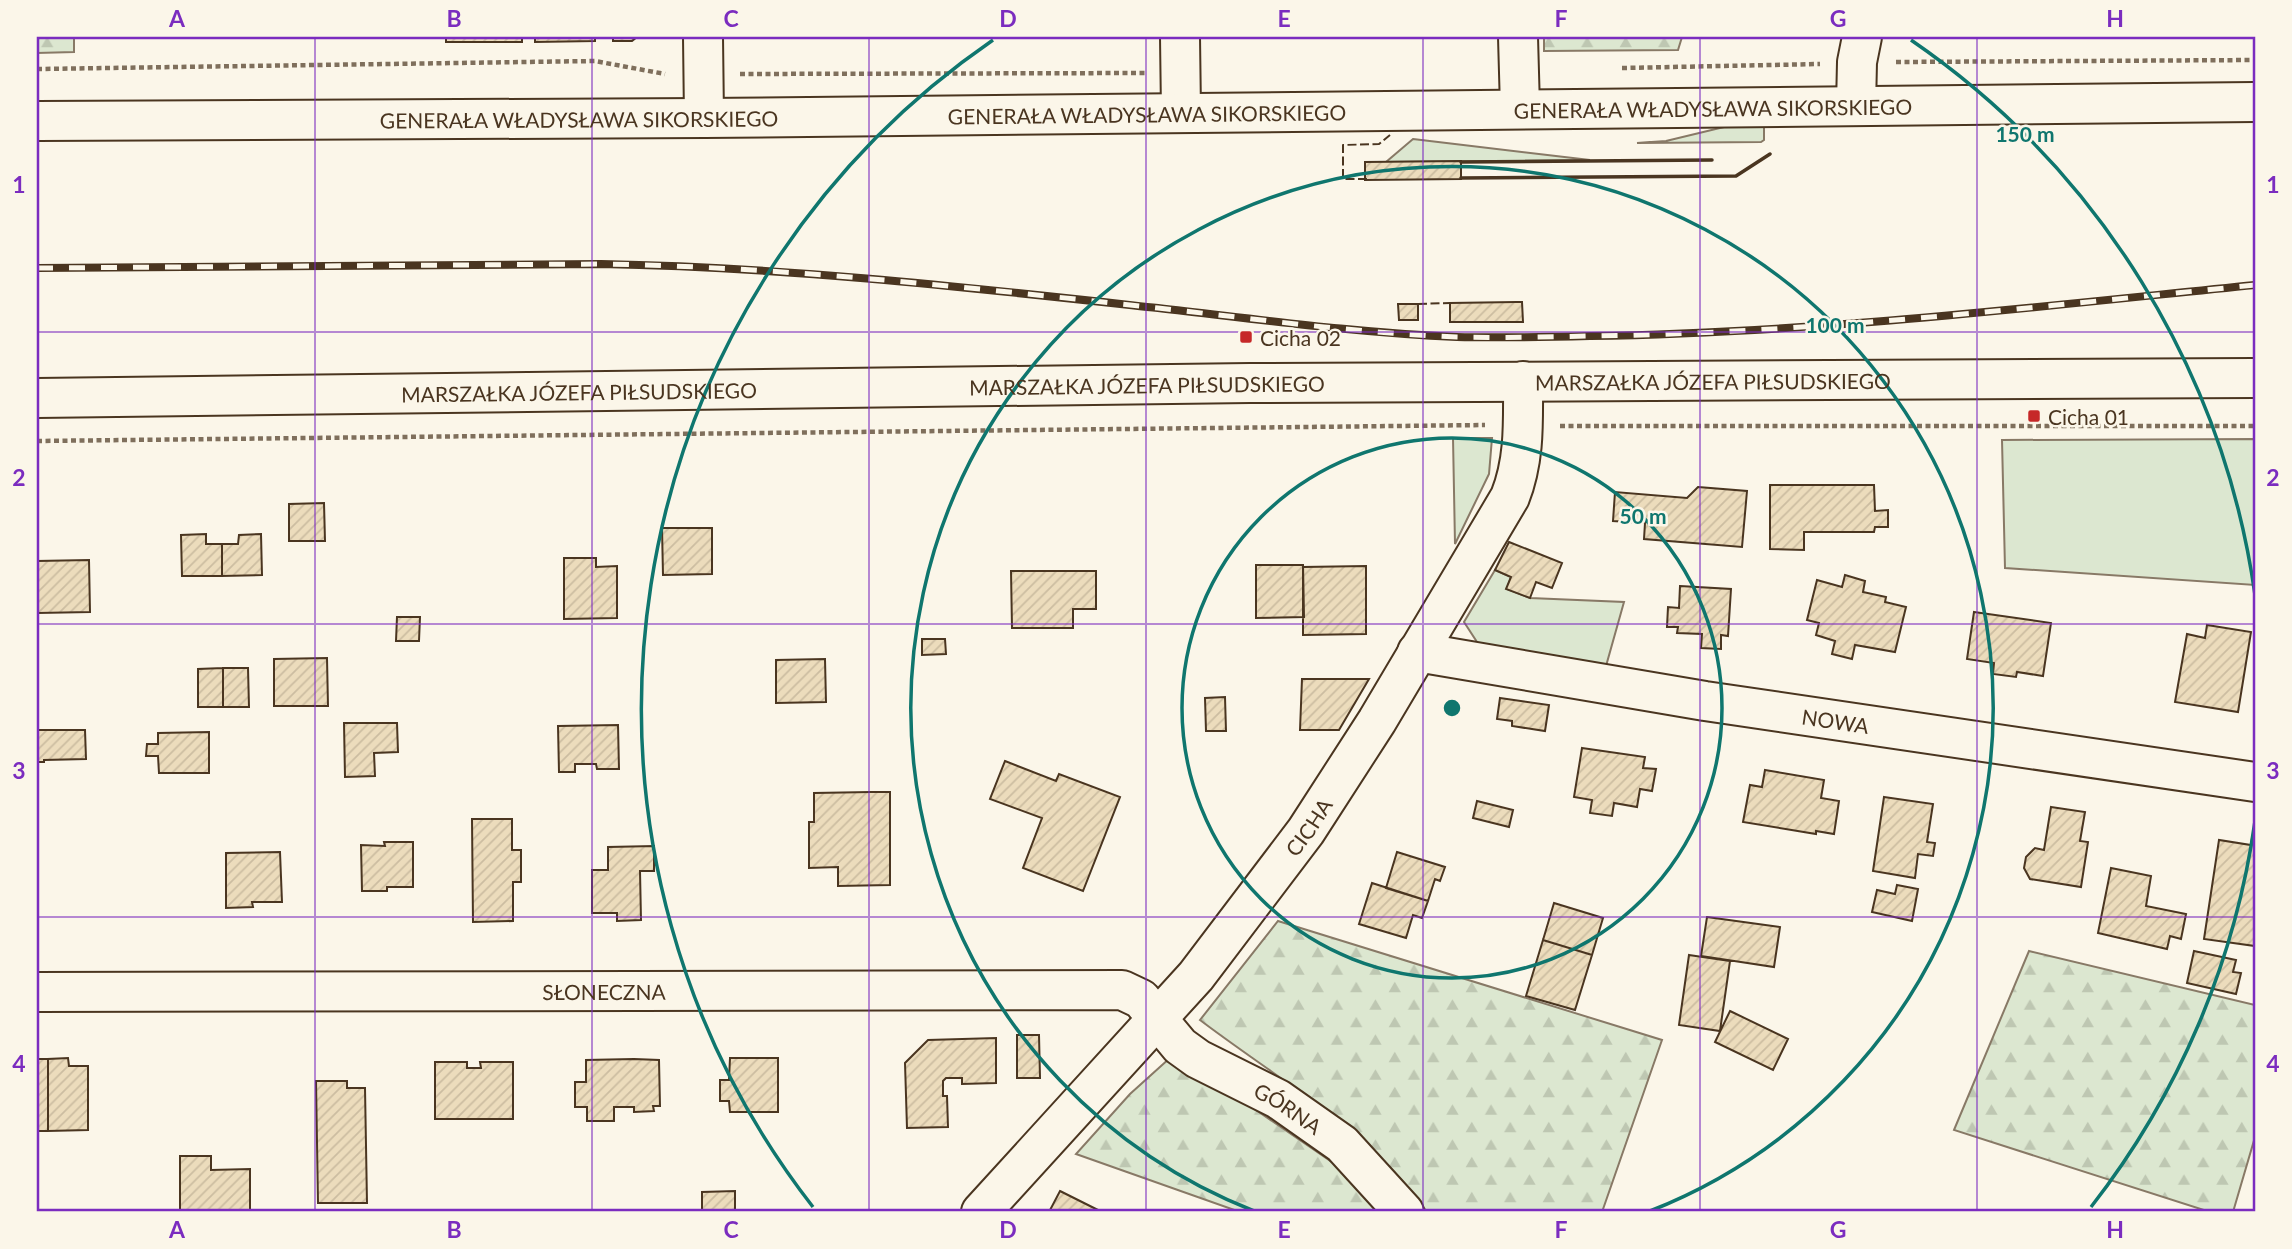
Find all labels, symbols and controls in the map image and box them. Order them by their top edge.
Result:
text: A [168,4,186,32]
text: B [446,4,462,32]
text: C [723,4,739,32]
text: D [999,4,1017,32]
text: E [1277,4,1291,32]
text: F [1554,4,1568,32]
text: G [1830,4,1846,32]
text: H [2106,4,2124,32]
street label: GENERAŁA WŁADYSŁAWA SIKORSKIEGO [1514,93,1912,122]
street label: GENERAŁA WŁADYSŁAWA SIKORSKIEGO [948,99,1346,128]
street label: GENERAŁA WŁADYSŁAWA SIKORSKIEGO [380,105,778,132]
text: 150 m [1995,121,2055,146]
text: 1 [12,170,26,198]
text: 1 [2266,170,2280,198]
text: 100 m [1805,312,1865,337]
place label: Cicha 02 [1260,325,1341,350]
marker: Cicha 02 [1238,329,1254,345]
street label: MARSZAŁKA JÓZEFA PIŁSUDSKIEGO [1535,367,1891,394]
street label: MARSZAŁKA JÓZEFA PIŁSUDSKIEGO [969,370,1325,399]
street label: MARSZAŁKA JÓZEFA PIŁSUDSKIEGO [401,377,757,406]
place label: Cicha 01 [2048,404,2129,429]
marker: Cicha 01 [2026,408,2042,424]
text: 2 [12,463,26,491]
text: 2 [2266,463,2280,491]
text: 50 m [1619,503,1667,528]
centre of rings [1440,696,1464,720]
street label: NOWA [1800,703,1872,738]
text: 3 [12,756,26,784]
text: 3 [2266,756,2280,784]
street label: CICHA [1280,793,1337,860]
street label: SŁONECZNA [542,978,666,1004]
text: 4 [12,1049,26,1077]
text: 4 [2266,1049,2280,1077]
street label: GÓRNA [1250,1077,1328,1139]
text: A [168,1215,186,1243]
text: B [446,1215,462,1243]
text: C [723,1215,739,1243]
text: D [999,1215,1017,1243]
text: E [1277,1215,1291,1243]
text: F [1554,1215,1568,1243]
text: G [1830,1215,1846,1243]
text: H [2106,1215,2124,1243]

